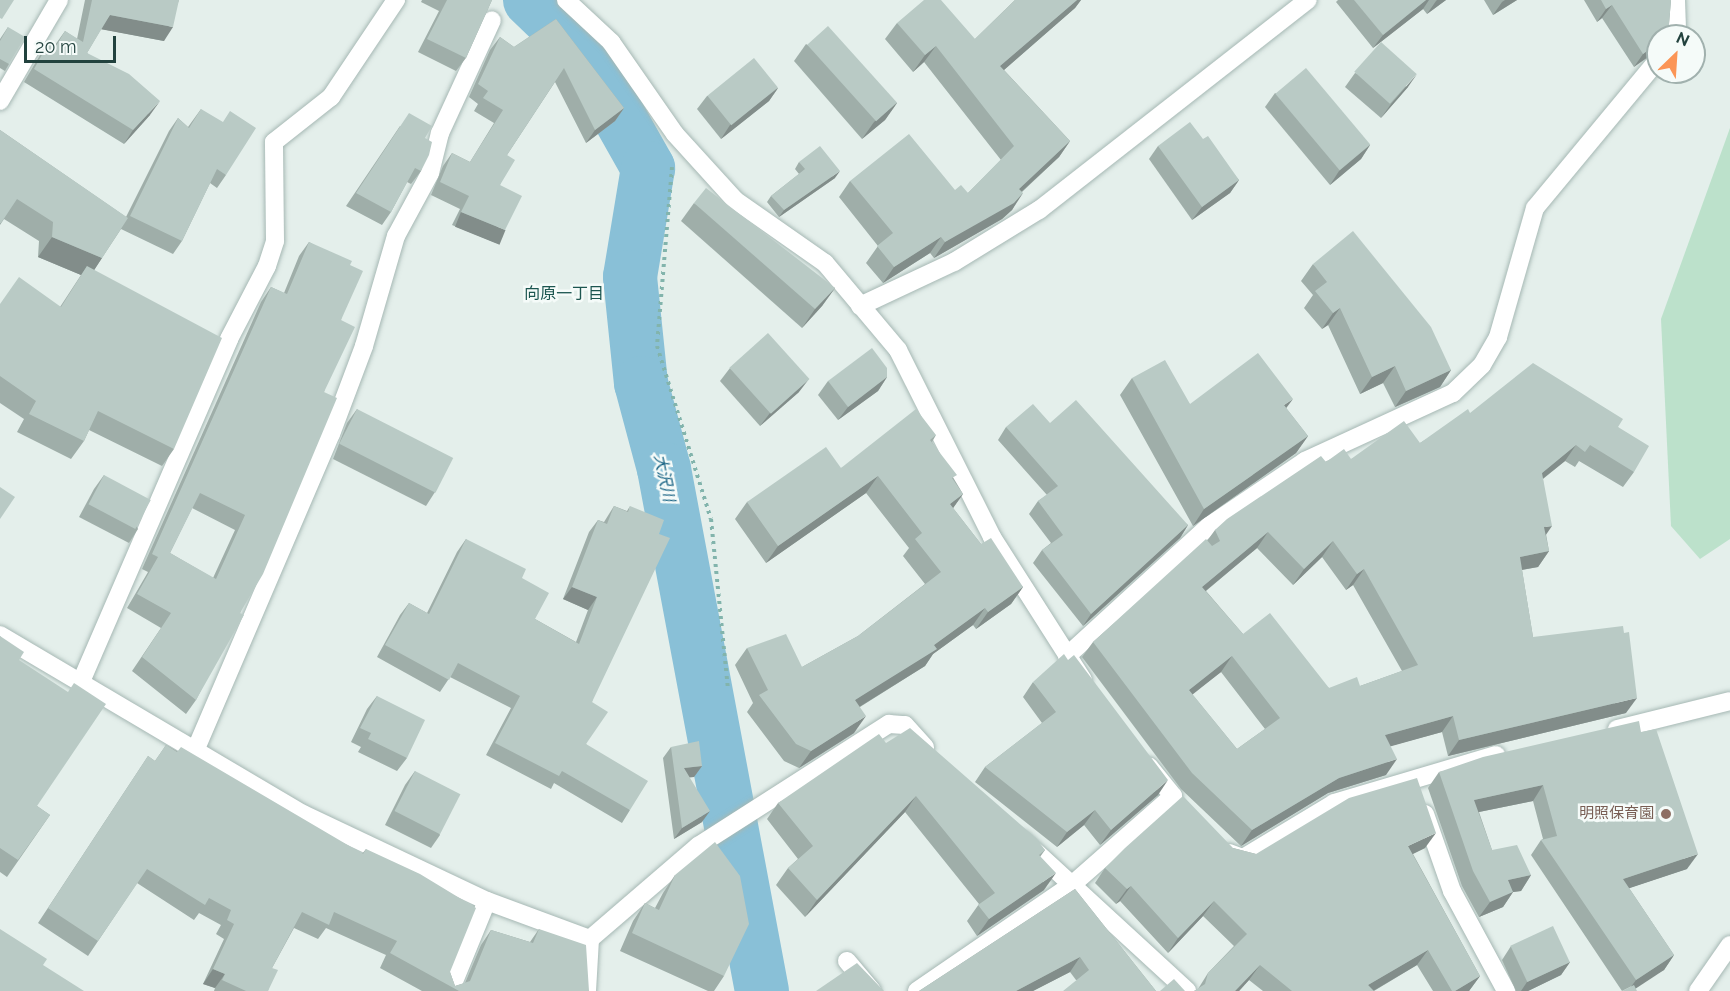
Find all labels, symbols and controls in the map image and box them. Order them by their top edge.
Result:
scale bar [27,24,118,62]
north arrow [1646,24,1706,84]
text: N [1673,28,1693,50]
text: 20 m [35,36,77,57]
district label: 向原一丁目 [524,284,604,304]
water label: 大沢川 [650,453,678,503]
place label: 明照保育園 [1579,805,1654,823]
marker: 明照保育園 [1659,807,1673,821]

